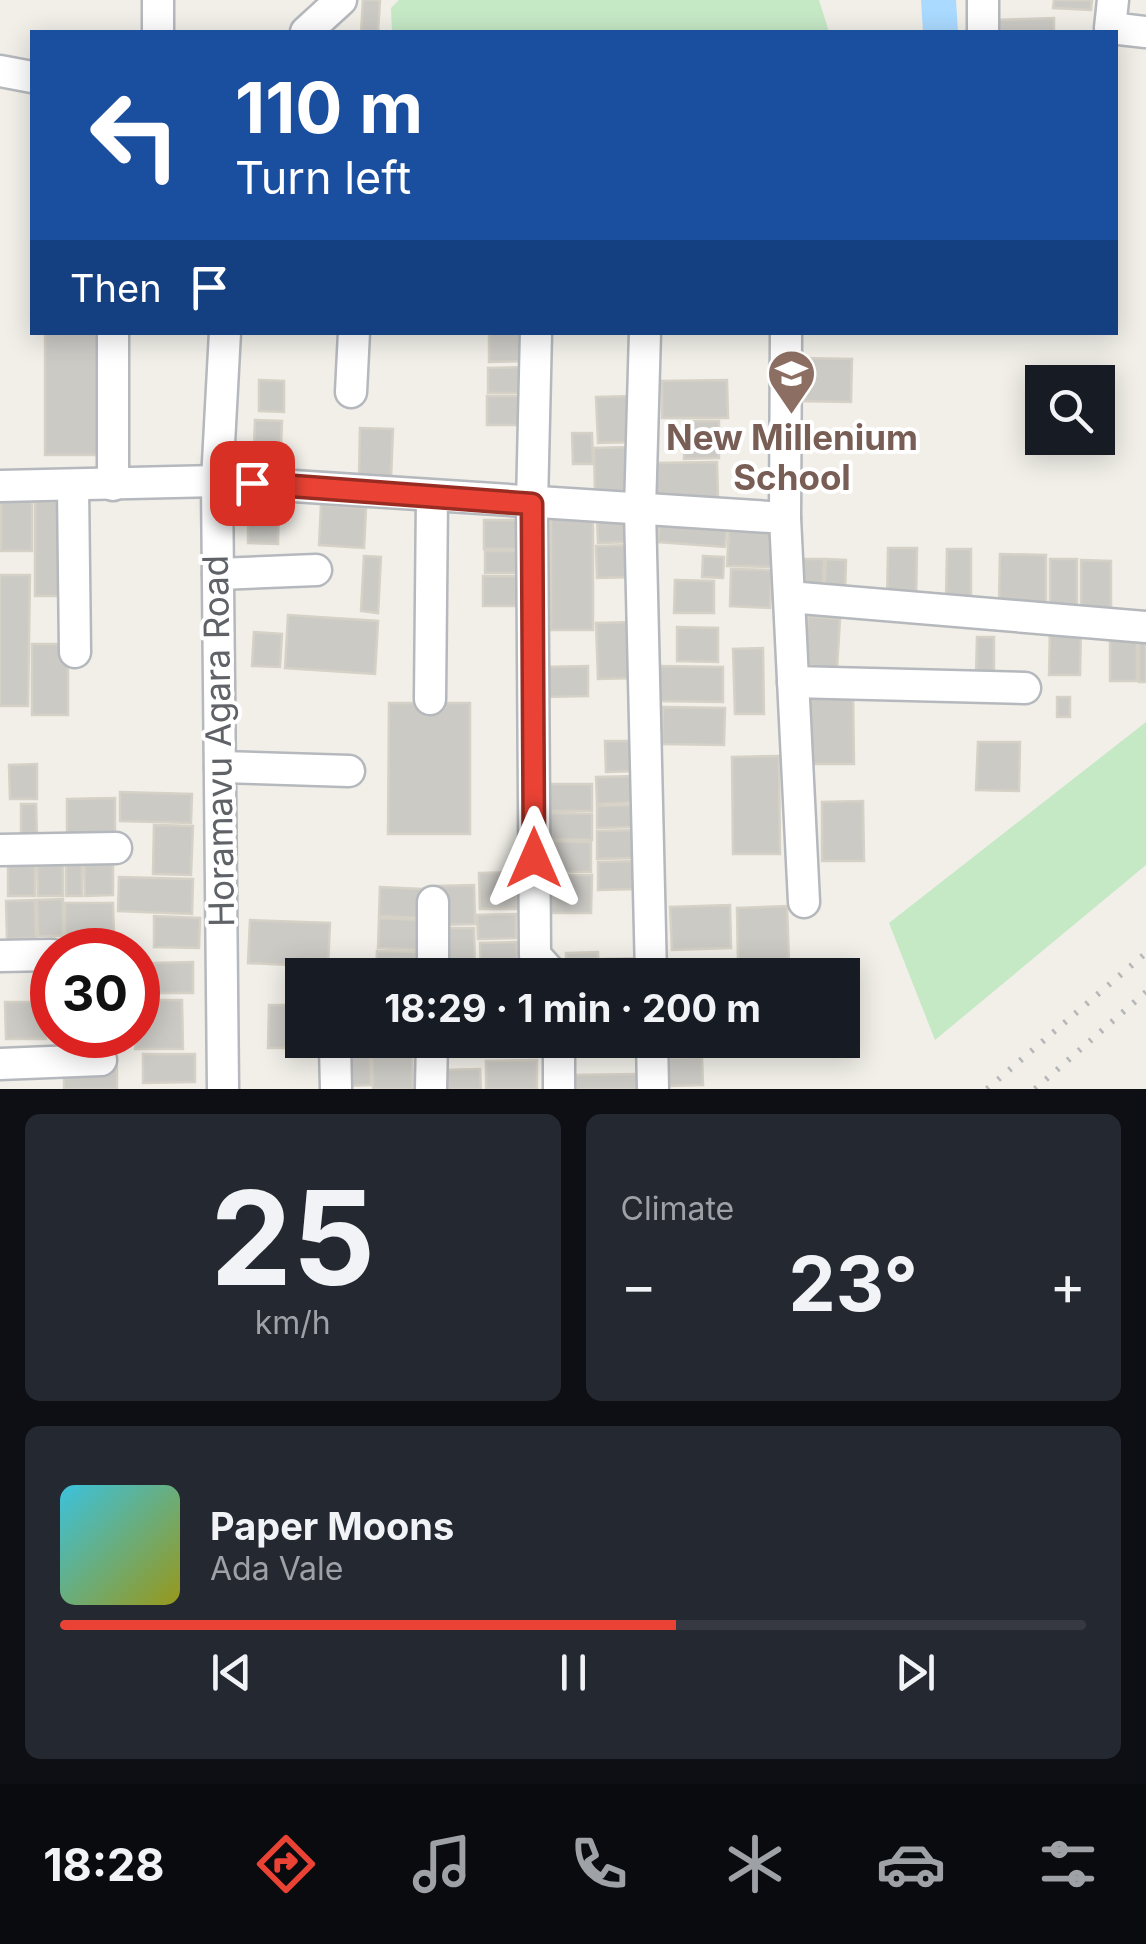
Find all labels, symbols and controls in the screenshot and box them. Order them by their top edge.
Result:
text: 110 m [235,65,423,150]
icon: left [70,70,200,200]
text: Turn left [235,150,411,205]
icon: arrive [182,260,237,315]
text: Then [70,265,162,311]
school or university icon: New Millenium School [766,348,818,416]
map controls [1025,365,1115,455]
button: search [1025,365,1115,455]
place label: New Millenium School [666,416,918,498]
pin [210,441,295,526]
icon: arrive [225,456,280,511]
street label: Horamavu Agara Road [194,555,242,927]
position arrow [482,806,586,910]
speed limit sign: 30 [30,928,160,1058]
text: 18:29 · 1 min · 200 m [384,985,761,1031]
text: 25 [210,1159,375,1316]
text: Climate [621,1189,734,1228]
text: 23° [788,1238,918,1329]
text: − [621,1252,657,1318]
text: + [1050,1252,1086,1318]
text: km/h [255,1303,331,1342]
text: Paper Moons [210,1503,454,1549]
text: Ada Vale [210,1549,343,1588]
icon: previous [204,1645,259,1700]
icon: pause [546,1645,601,1700]
icon: next [888,1645,943,1700]
icon: directions [251,1829,321,1899]
icon: music [407,1829,477,1899]
icon: phone [564,1829,634,1899]
icon: climate [720,1829,790,1899]
icon: car [876,1829,946,1899]
icon: filters [1033,1829,1103,1899]
text: 18:28 [43,1837,165,1892]

